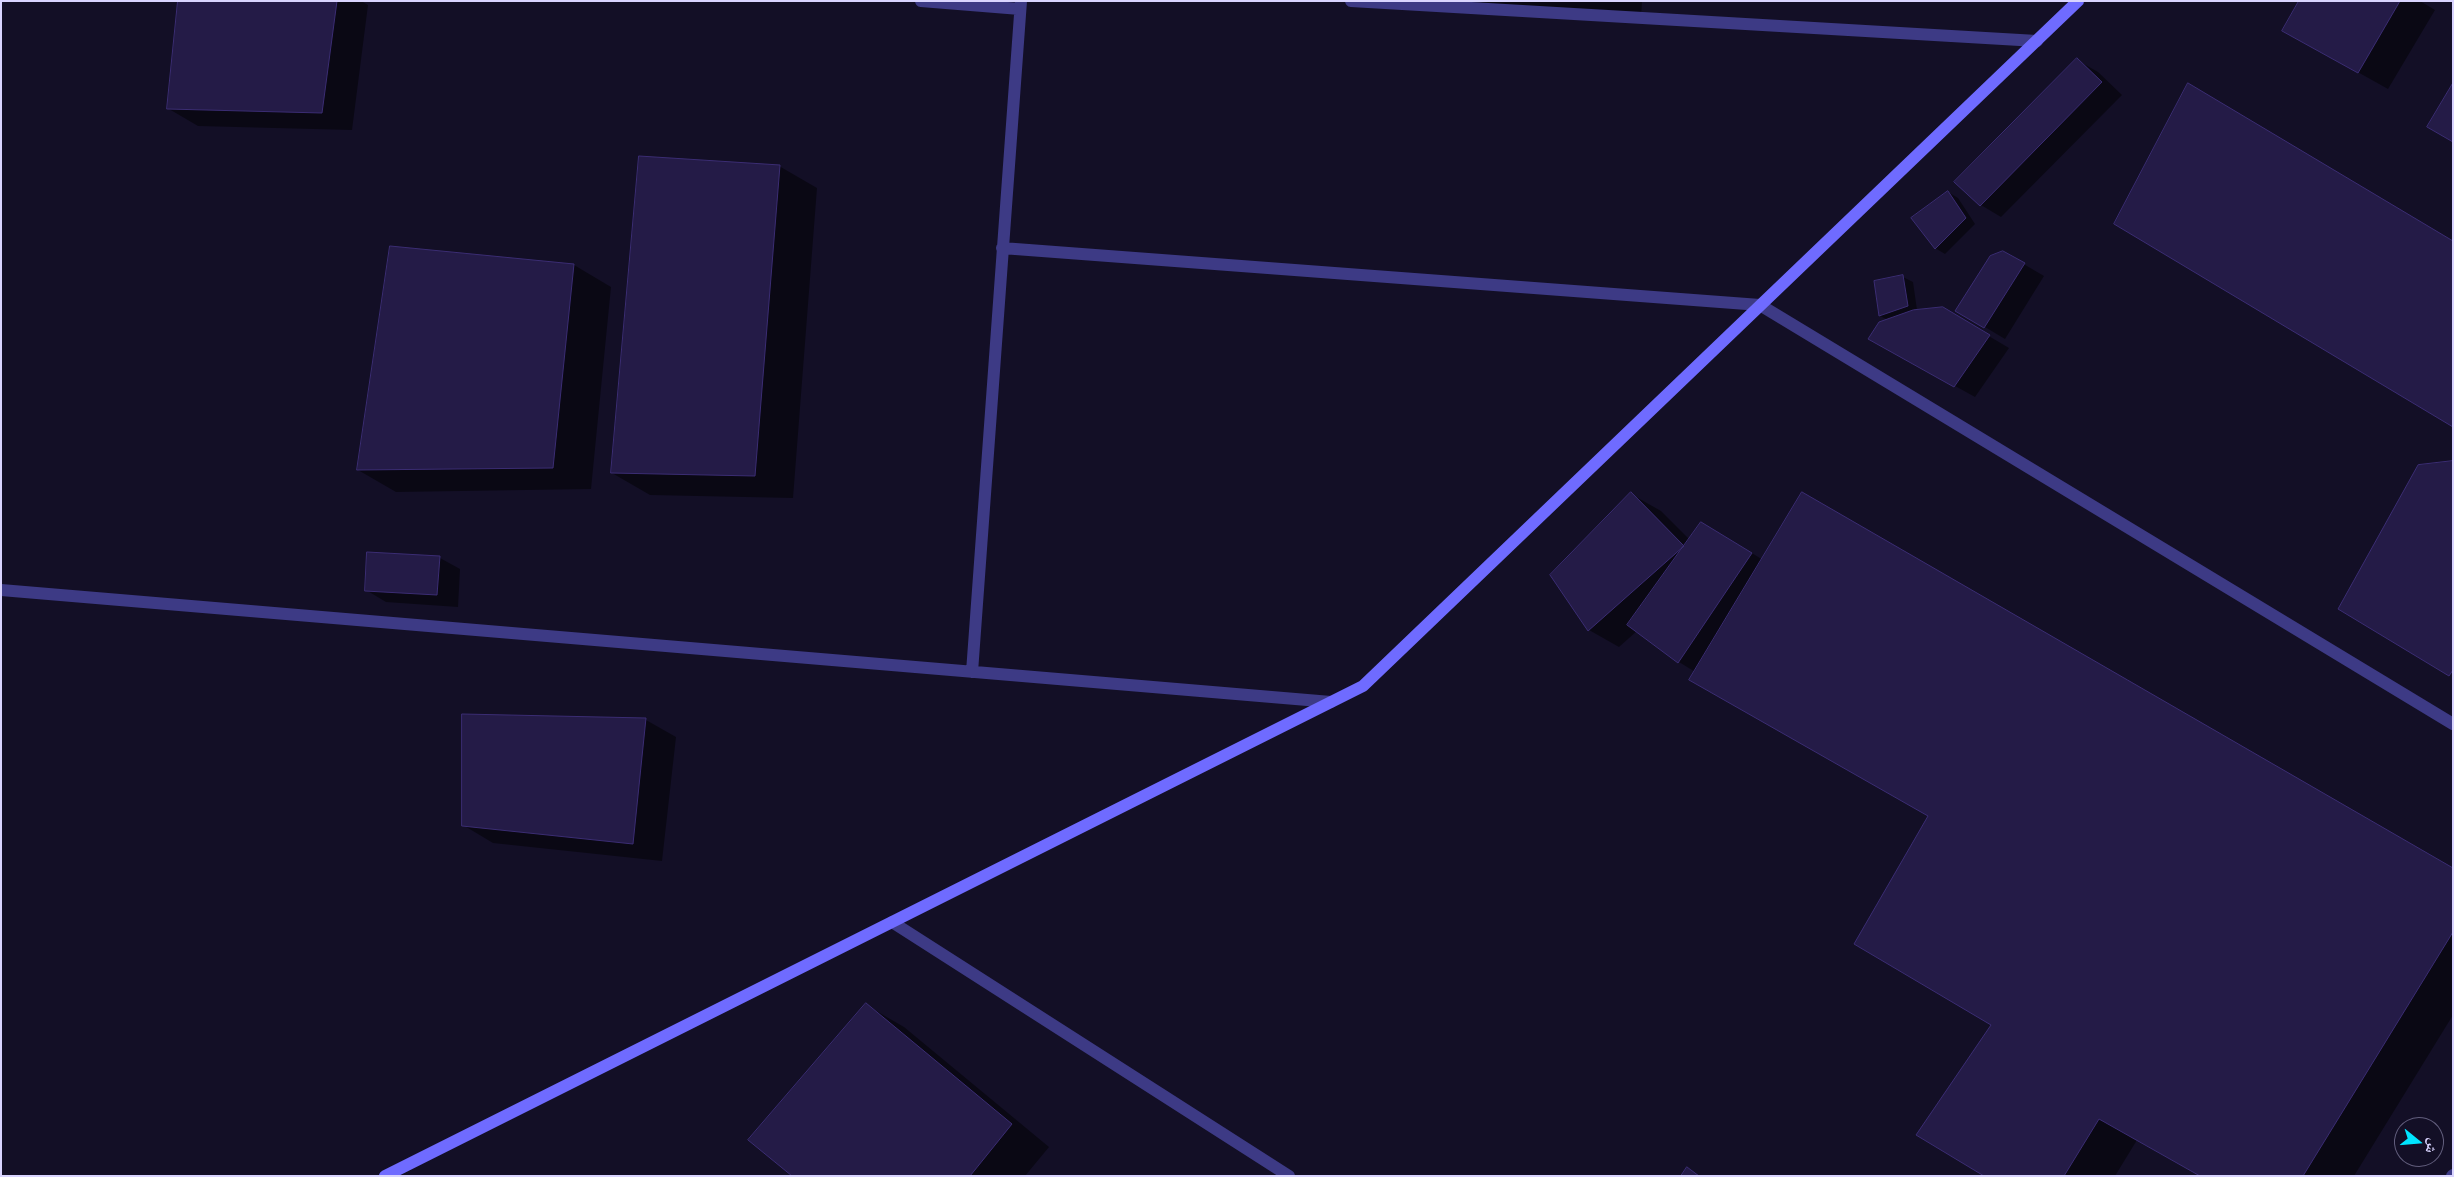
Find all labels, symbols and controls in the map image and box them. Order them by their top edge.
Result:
north arrow [2394,1117,2444,1167]
text: ش [2422,1136,2443,1156]

